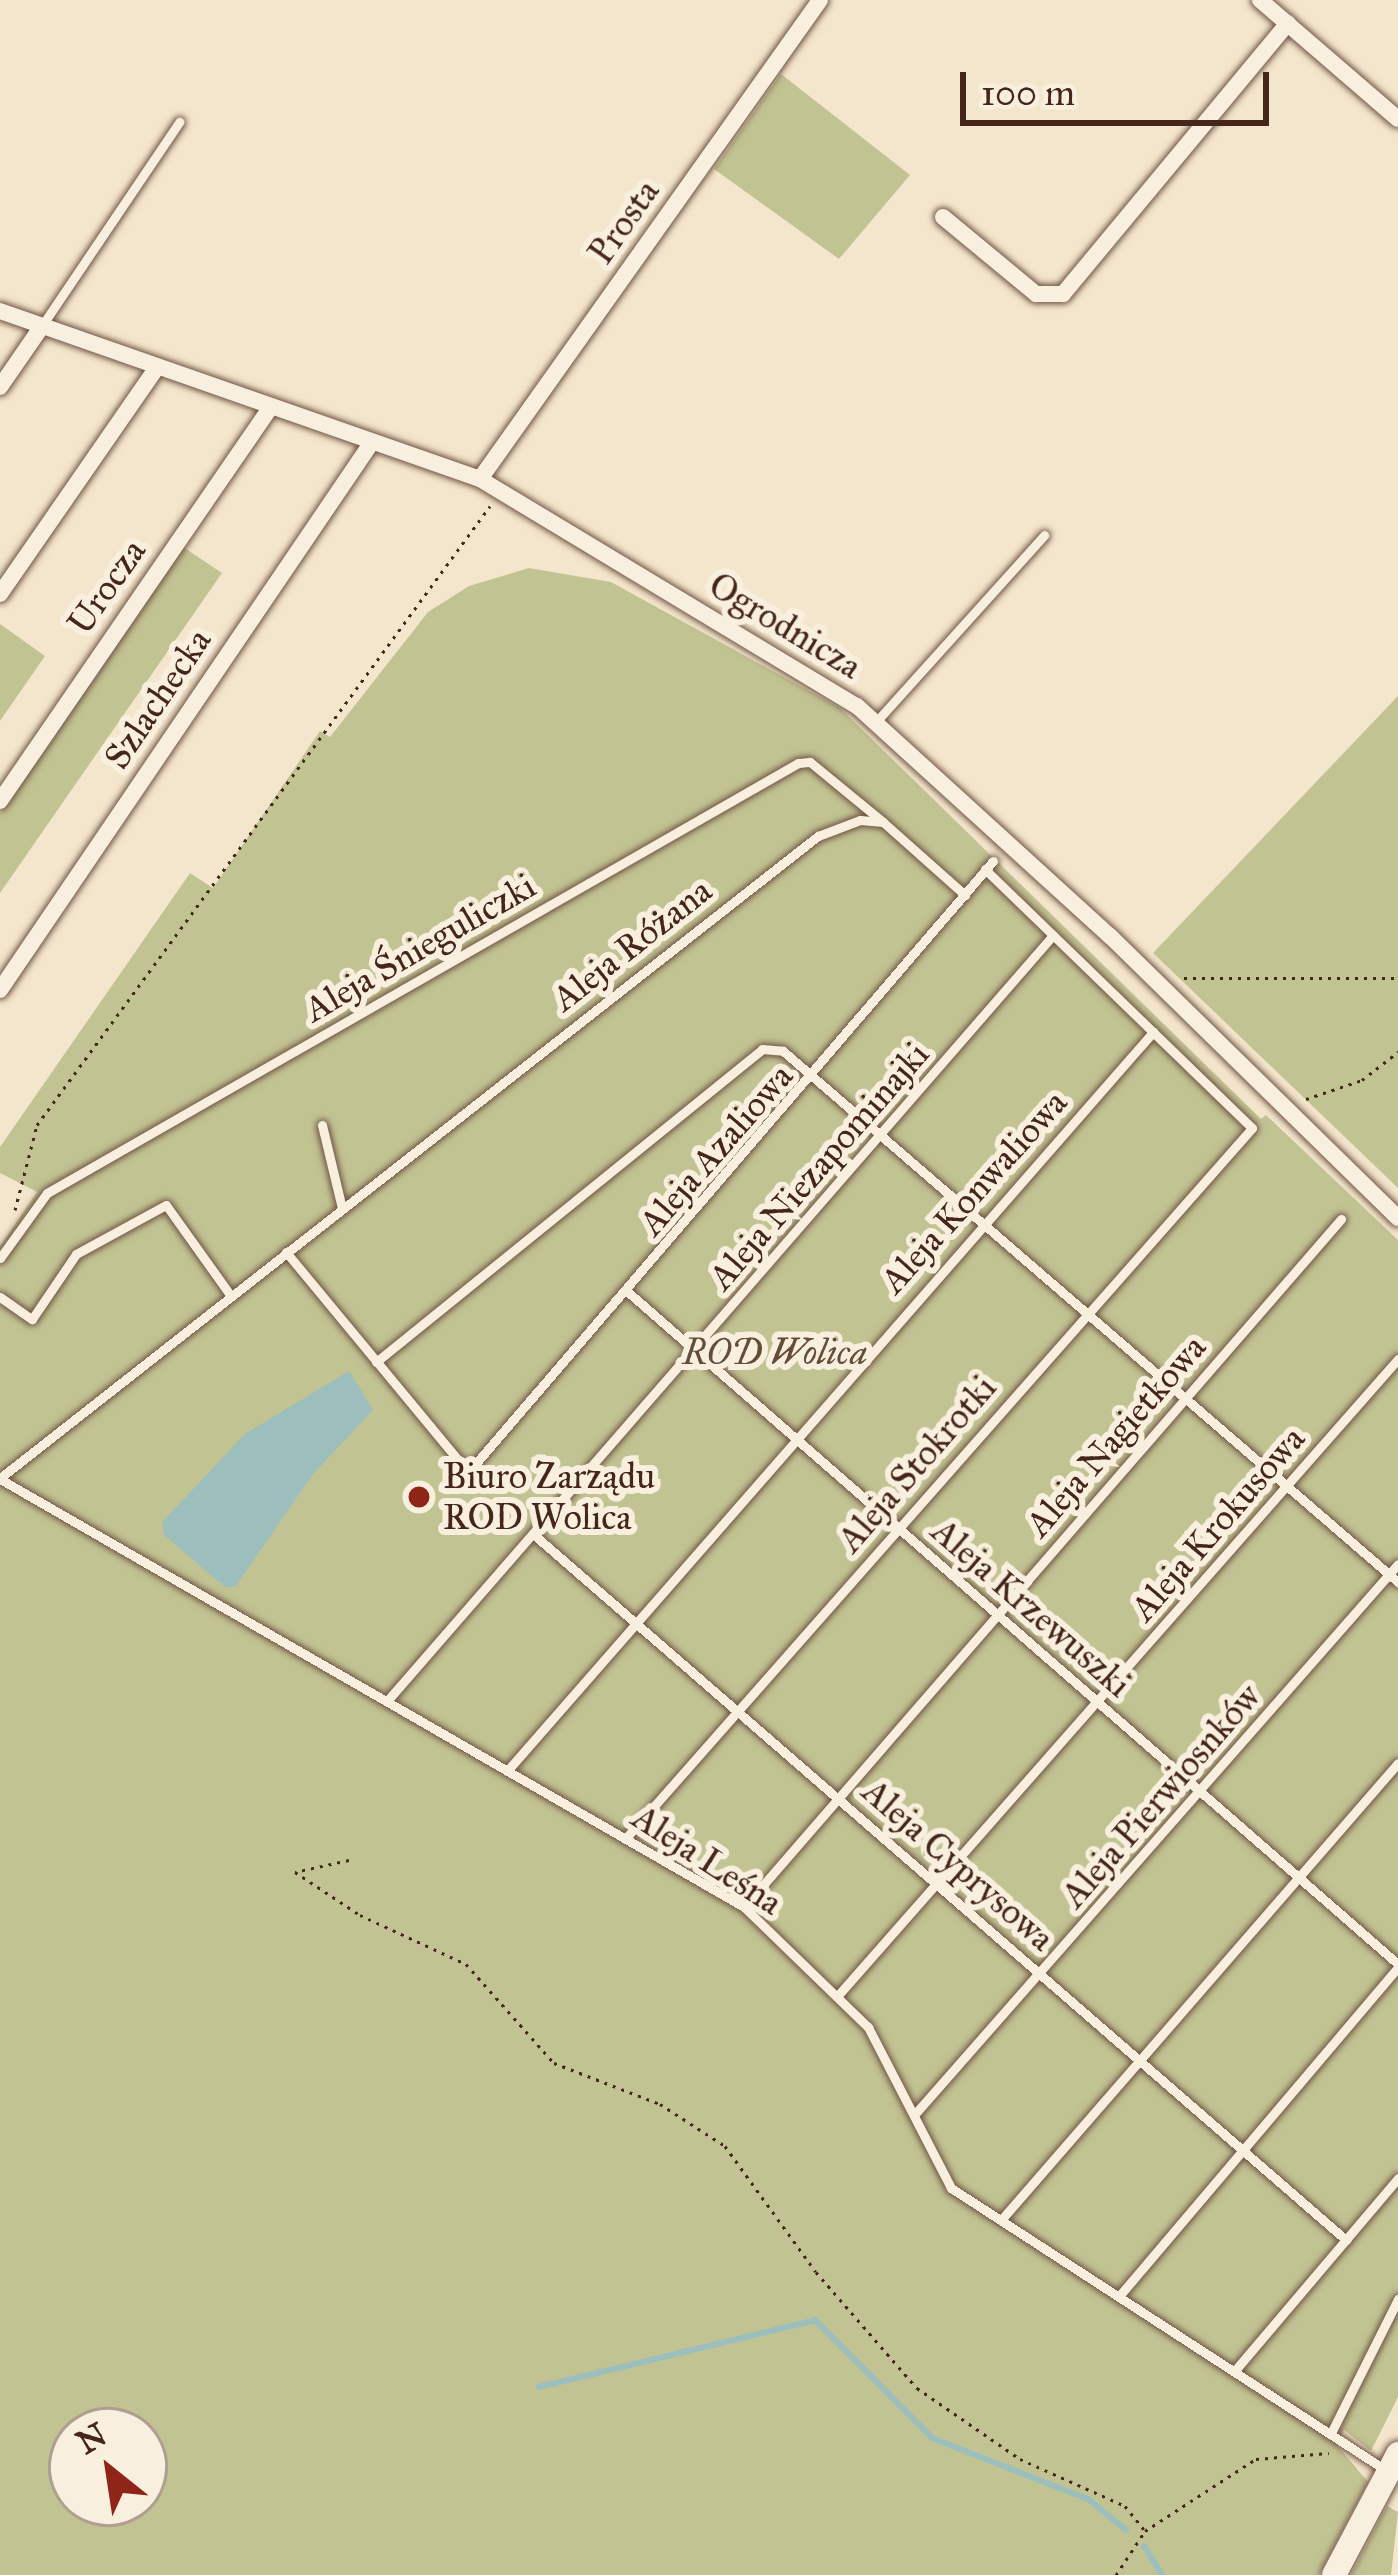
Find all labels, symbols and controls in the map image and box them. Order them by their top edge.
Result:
scale bar [966,48,1275,122]
text: 100 m [981,71,1075,115]
street label: Prosta [580,171,668,273]
street label: Urocza [59,531,155,643]
street label: Ogrodnicza [701,564,869,688]
street label: Szlachecka [96,621,220,777]
street label: Aleja Śnieguliczki [297,864,543,1032]
street label: Aleja Różana [544,869,720,1021]
street label: Aleja Niezapominajki [700,1033,938,1299]
street label: Aleja Azaliowa [630,1055,802,1245]
street label: Aleja Konwaliowa [872,1082,1076,1302]
street label: Aleja Nagietkowa [1017,1326,1215,1546]
park label: ROD Wolica [683,1331,867,1375]
street label: Aleja Stokrotki [829,1367,1005,1561]
street label: Aleja Krokusowa [1122,1418,1314,1630]
place label: Biuro Zarządu ROD Wolica [443,1454,655,1539]
marker: Biuro Zarządu ROD Wolica [406,1484,432,1510]
street label: Aleja Krzewuszki [922,1510,1140,1706]
street label: Aleja Pierwiosnków [1052,1675,1270,1917]
street label: Aleja Cyprysowa [853,1770,1063,1960]
street label: Aleja Leśna [624,1796,790,1924]
north arrow [48,2407,168,2527]
text: N [69,2414,114,2463]

